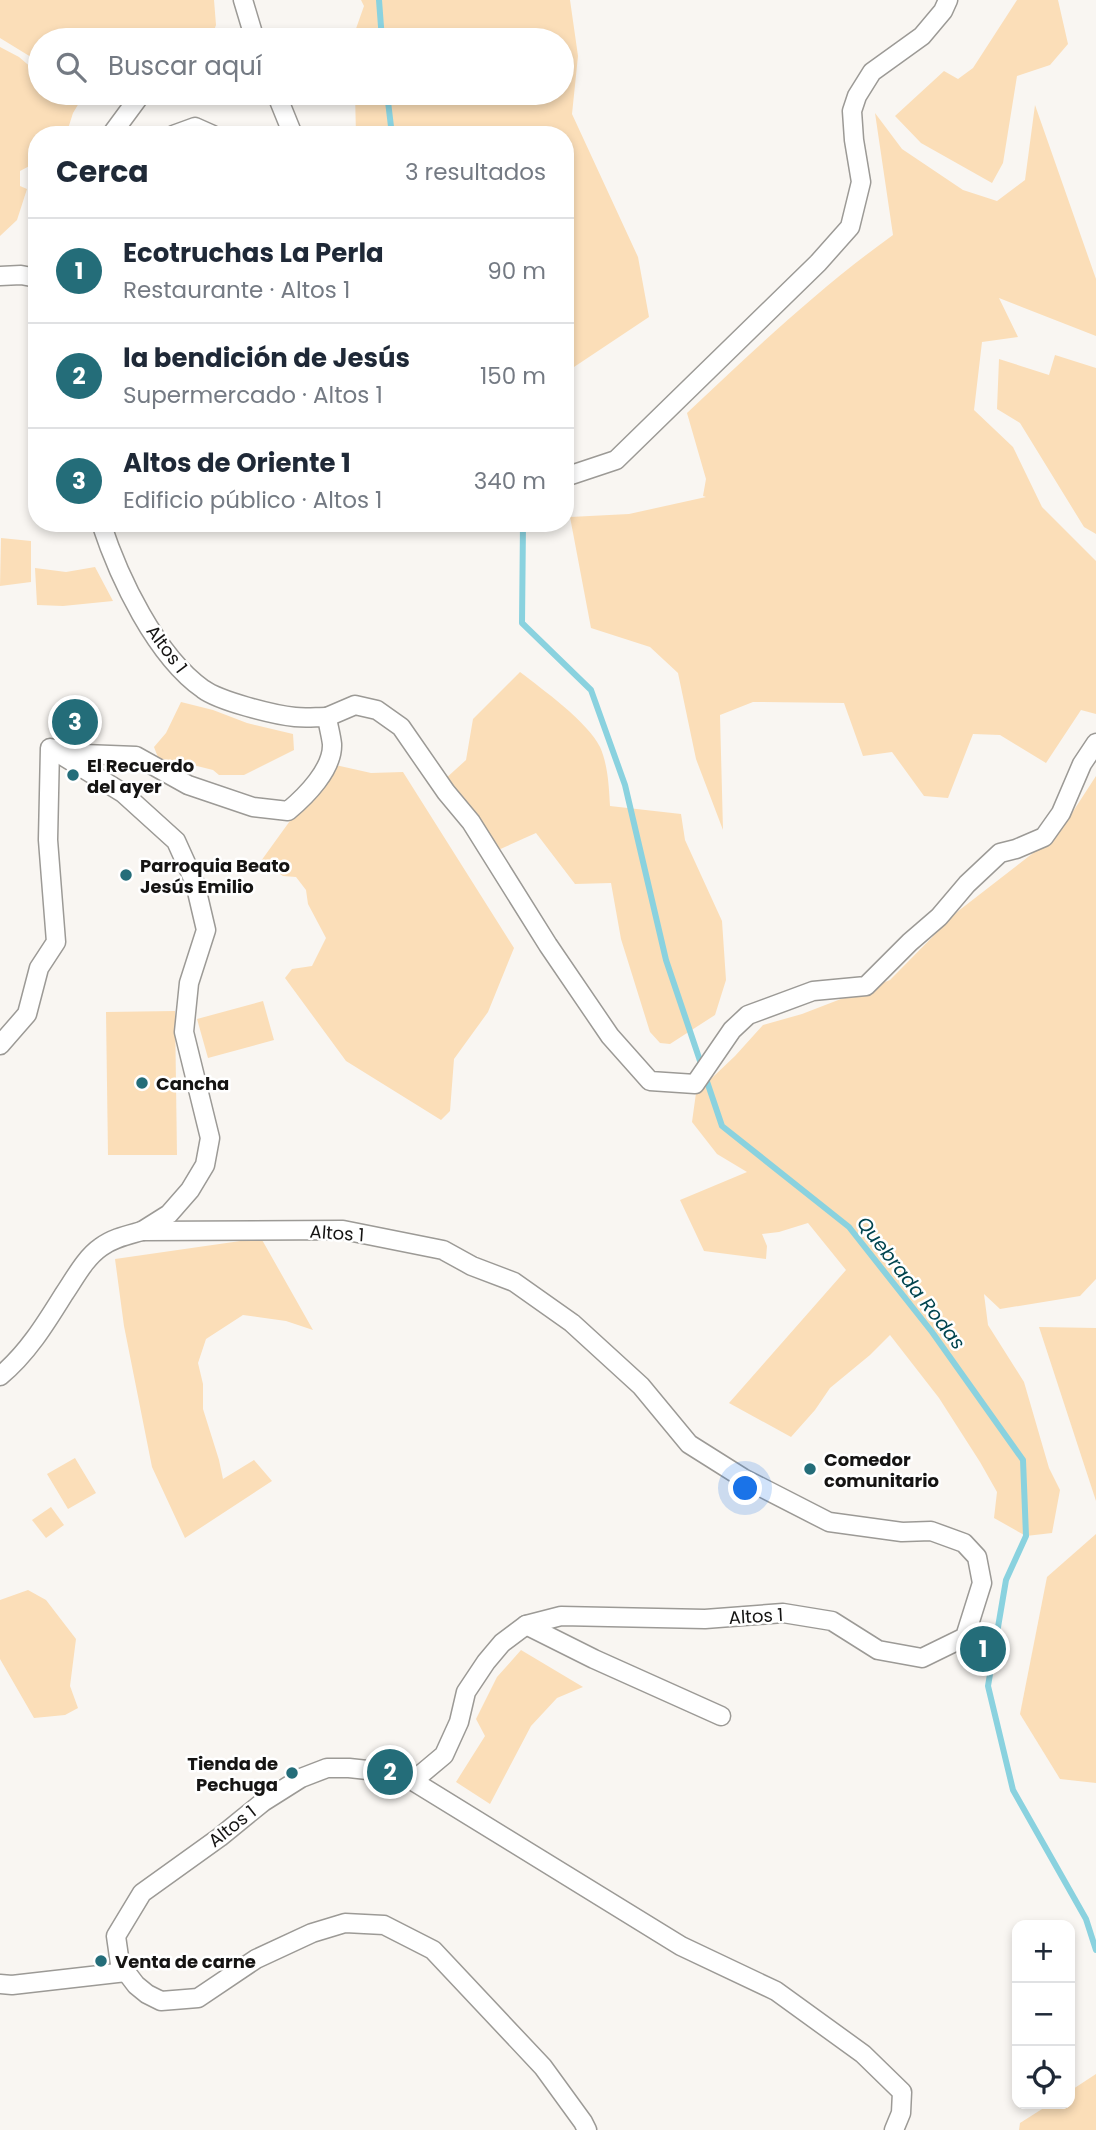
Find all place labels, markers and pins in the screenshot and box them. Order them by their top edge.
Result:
pin: 3 [52,696,98,748]
place label: El Recuerdo del ayer [87,753,194,799]
marker: El Recuerdo del ayer [65,767,81,783]
place label: Parroquia Beato Jesús Emilio [140,853,290,899]
marker: Parroquia Beato Jesús Emilio [118,867,134,883]
place label: Cancha [156,1071,229,1096]
marker: Cancha [134,1075,150,1091]
place label: Comedor comunitario [824,1447,939,1493]
marker: Comedor comunitario [802,1461,818,1477]
pin: 1 [960,1623,1006,1675]
pin: 2 [367,1746,413,1798]
place label: Tienda de Pechuga [187,1751,278,1797]
marker: Tienda de Pechuga [284,1765,300,1781]
place label: Venta de carne [115,1949,256,1974]
marker: Venta de carne [93,1953,109,1969]

